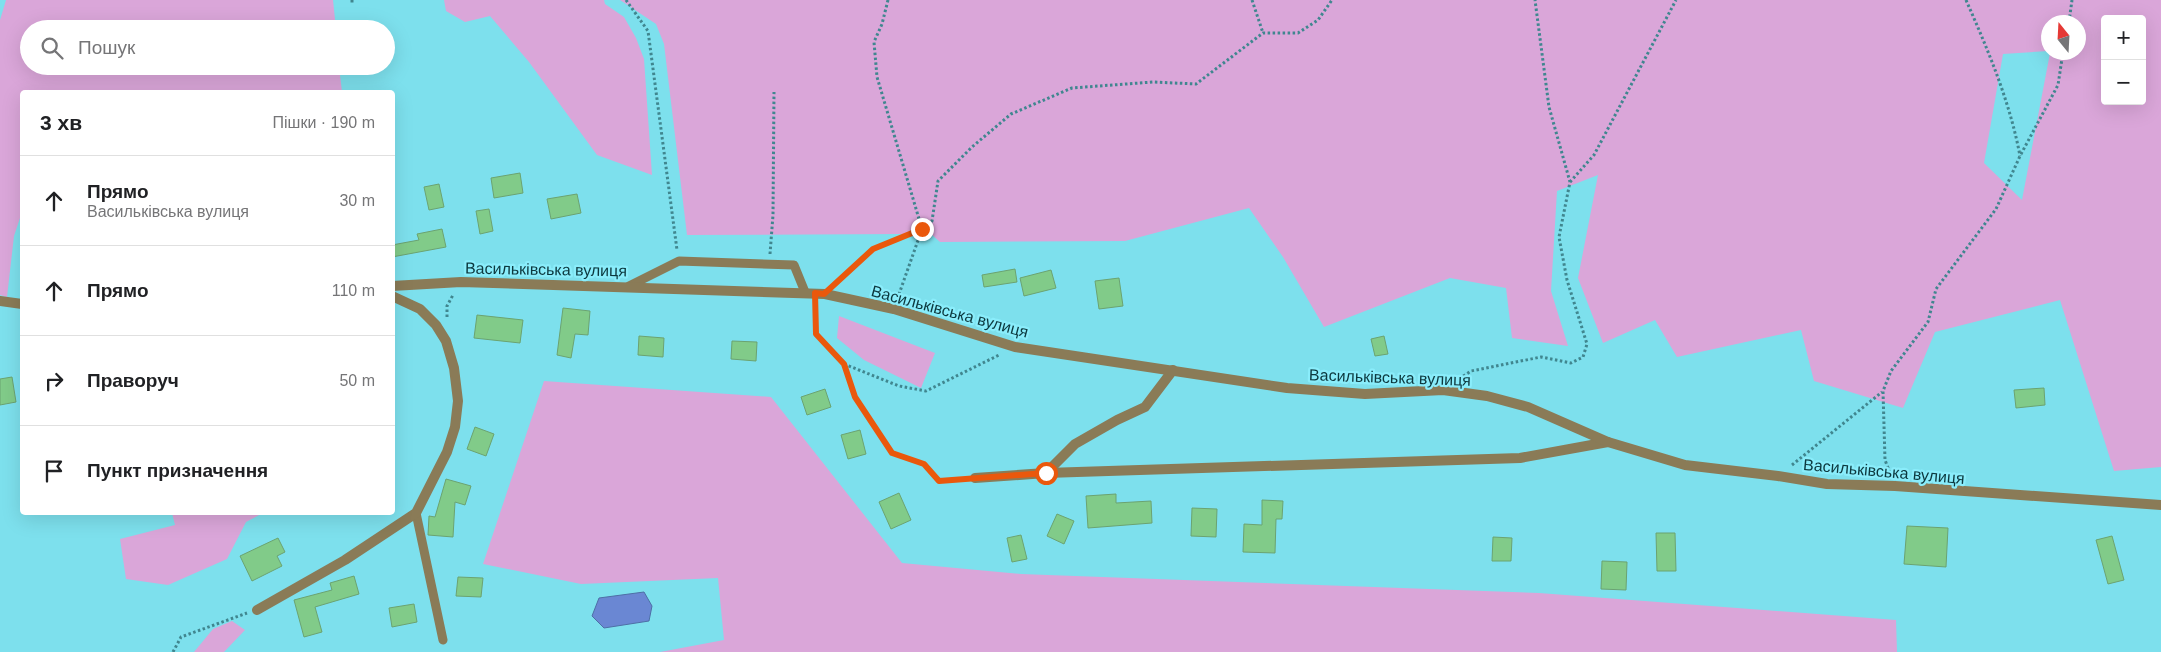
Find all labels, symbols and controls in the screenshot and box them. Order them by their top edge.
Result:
north arrow [2041,15,2086,60]
map controls [2101,15,2146,105]
button: + [2101,15,2146,60]
search box [20,20,395,75]
icon: search [38,34,66,62]
text: Пошук [78,37,135,58]
button: − [2101,60,2146,105]
text: 3 хв [40,111,82,134]
text: Пішки · 190 m [272,114,375,131]
text: Прямо [87,181,149,202]
icon: ahead [40,187,68,215]
text: 30 m [339,192,375,209]
text: Васильківська вулиця [87,203,249,220]
route end [911,218,934,241]
street label: Васильківська вулиця [465,260,627,279]
icon: ahead [40,277,68,305]
text: Прямо [87,280,149,301]
text: 110 m [332,282,375,299]
street label: Васильківська вулиця [869,282,1030,341]
street label: Васильківська вулиця [1309,366,1471,389]
icon: right [40,367,68,395]
text: Праворуч [87,370,179,391]
text: 50 m [339,372,375,389]
street label: Васильківська вулиця [1803,456,1965,487]
icon: arrive [40,457,68,485]
text: Пункт призначення [87,460,268,481]
route start [1035,462,1058,485]

